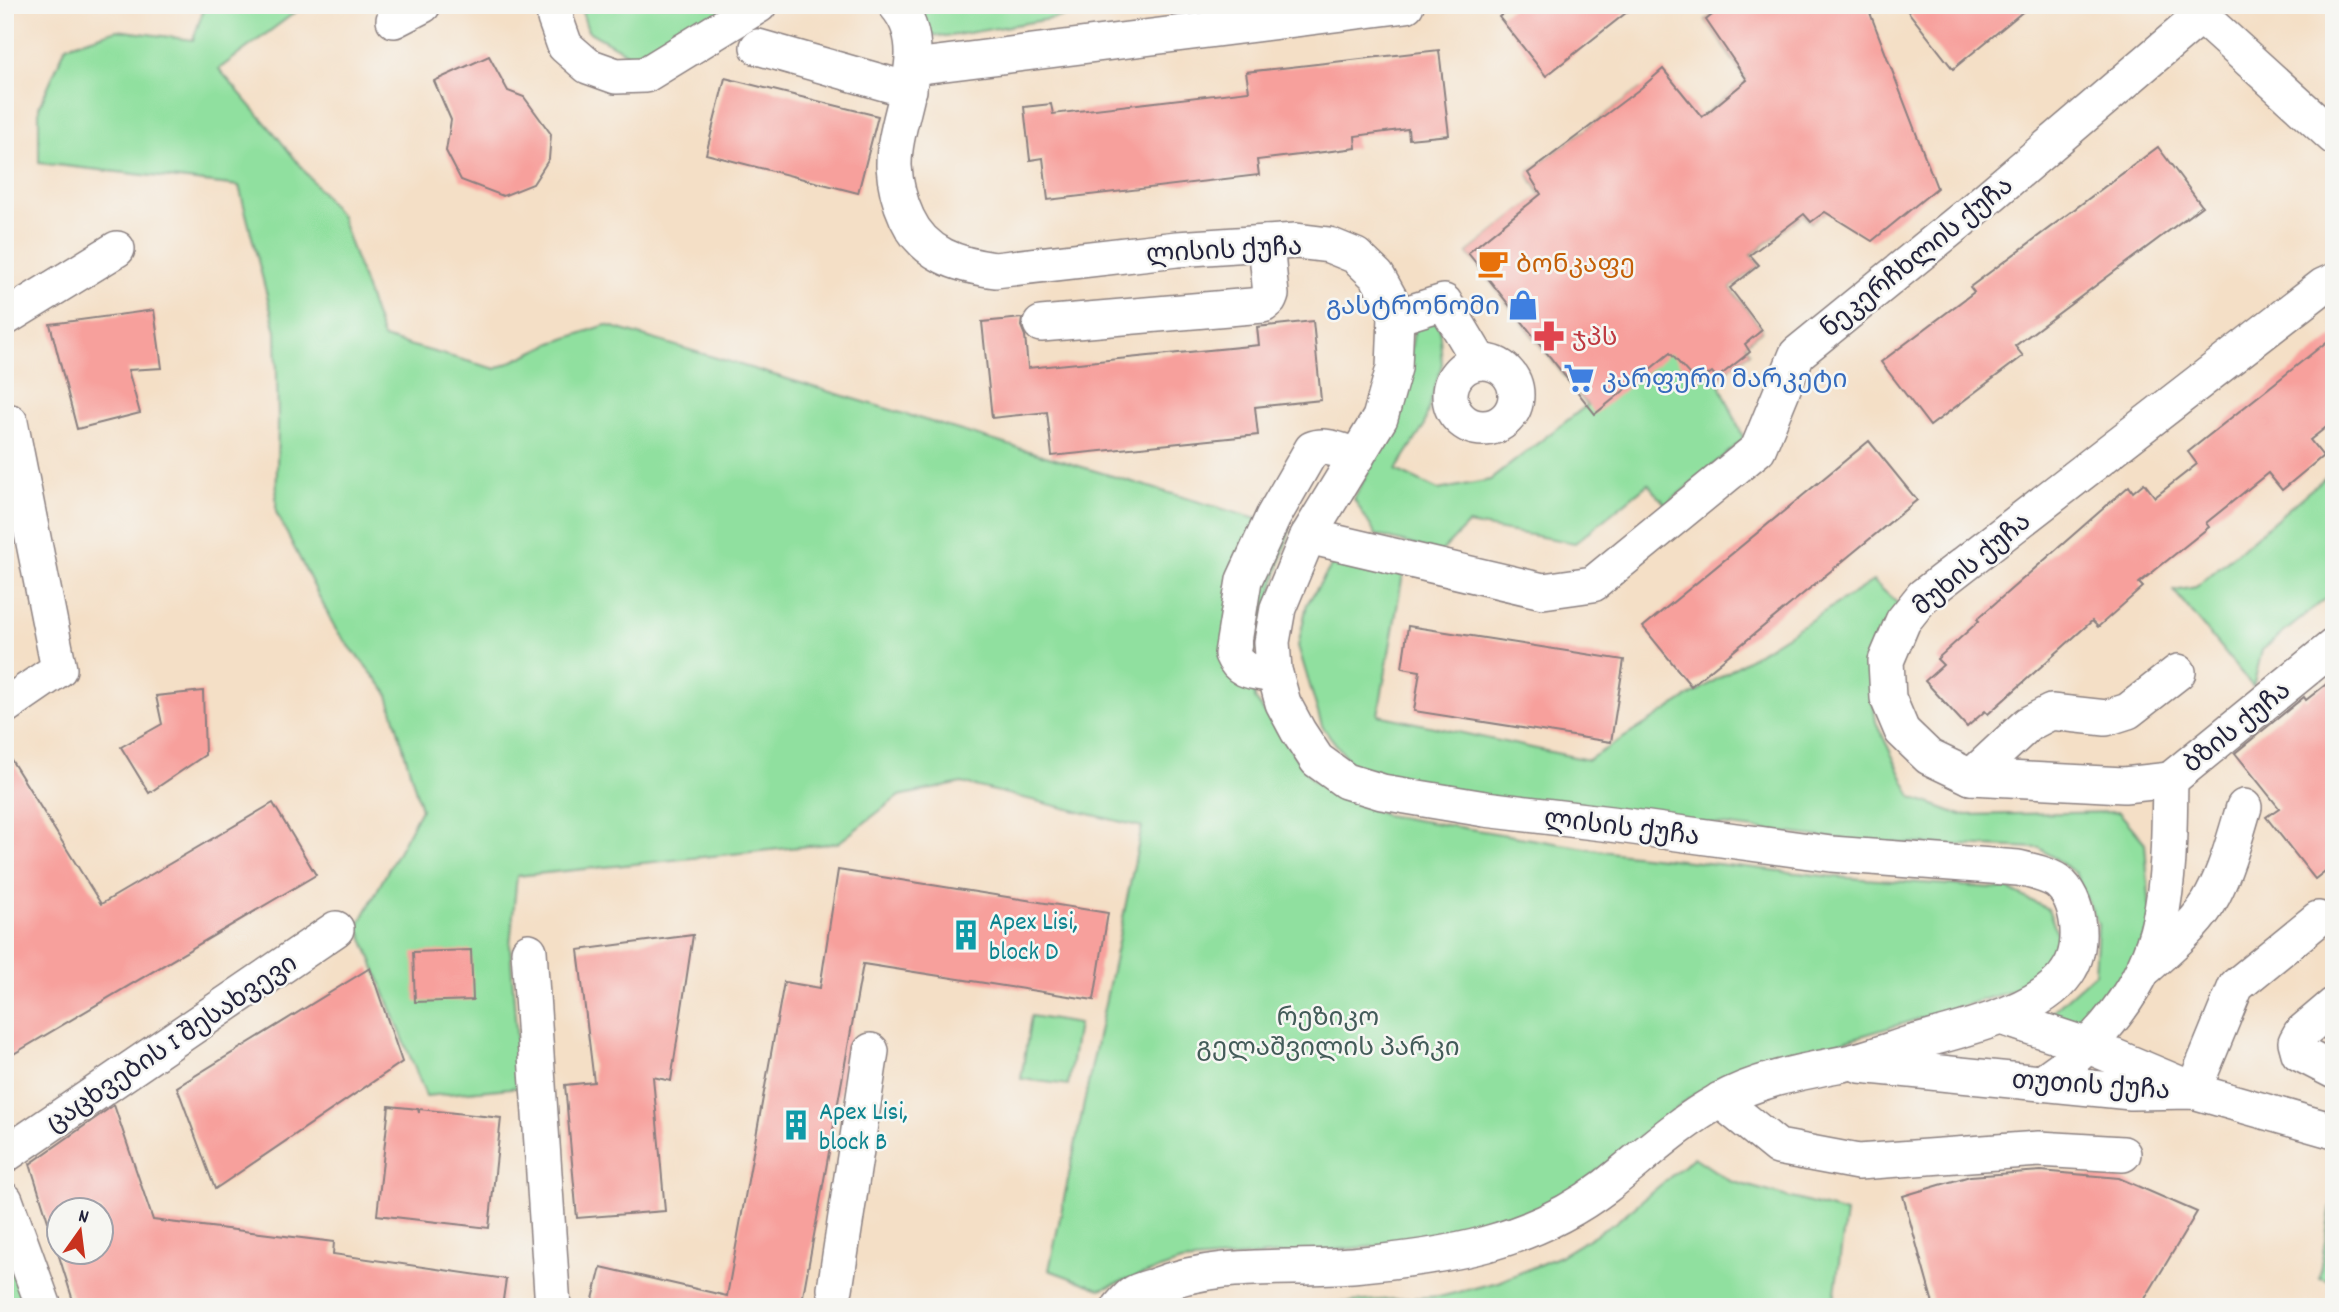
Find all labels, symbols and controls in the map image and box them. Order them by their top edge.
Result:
street label: ნეკერჩხლის ქუჩა [1814,169,2023,348]
street label: ლისის ქუჩა [1145,230,1303,275]
cafe icon: ბონკაფე [1476,246,1510,280]
place label: ბონკაფე [1516,248,1635,285]
shop icon: გასტრონომი [1506,288,1540,322]
place label: გასტრონომი [1326,290,1500,327]
pharmacy icon: ჯპს [1532,319,1566,353]
place label: ჯპს [1572,321,1617,358]
supermarket icon: კარფური მარკეტი [1562,361,1596,395]
place label: კარფური მარკეტი [1602,363,1847,400]
street label: მუხის ქუჩა [1906,505,2040,626]
street label: ბზის ქუჩა [2176,674,2300,784]
street label: ლისის ქუჩა [1542,802,1701,857]
place label: Apex Lisi, block D [989,905,1078,972]
building icon: Apex Lisi, block D [949,918,983,952]
street label: ცაცხვების I შესახვევი [40,947,306,1143]
park label: რეზიკო გელაშვილის პარკი [1196,1001,1460,1068]
street label: თუთის ქუჩა [2010,1064,2171,1111]
place label: Apex Lisi, block B [819,1095,908,1162]
building icon: Apex Lisi, block B [779,1108,813,1142]
north arrow [46,1196,116,1266]
text: N [75,1204,91,1232]

